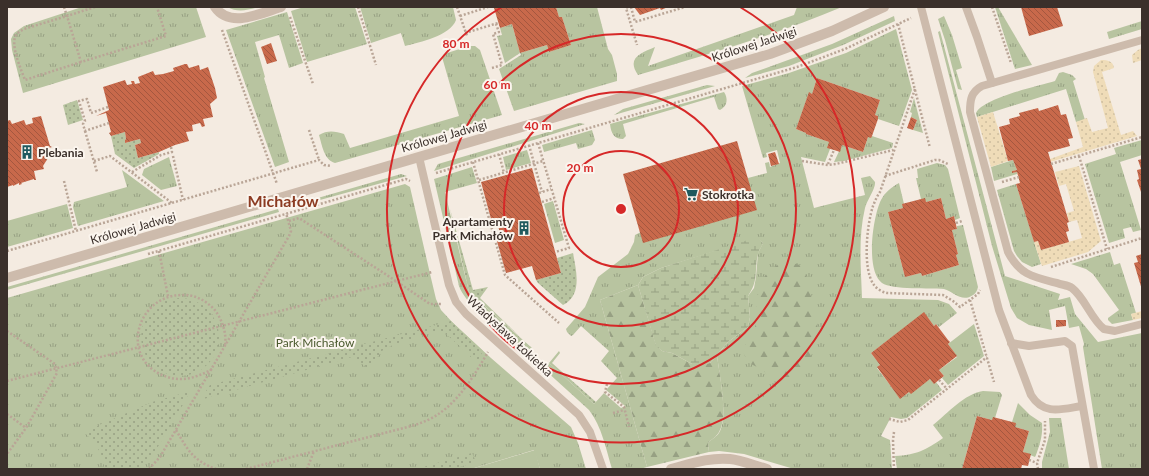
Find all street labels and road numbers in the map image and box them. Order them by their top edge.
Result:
street label: Królowej Jadwigi [710,23,799,65]
street label: Królowej Jadwigi [399,117,489,155]
street label: Królowej Jadwigi [88,209,178,247]
street label: Władysława Łokietka [464,292,556,380]

